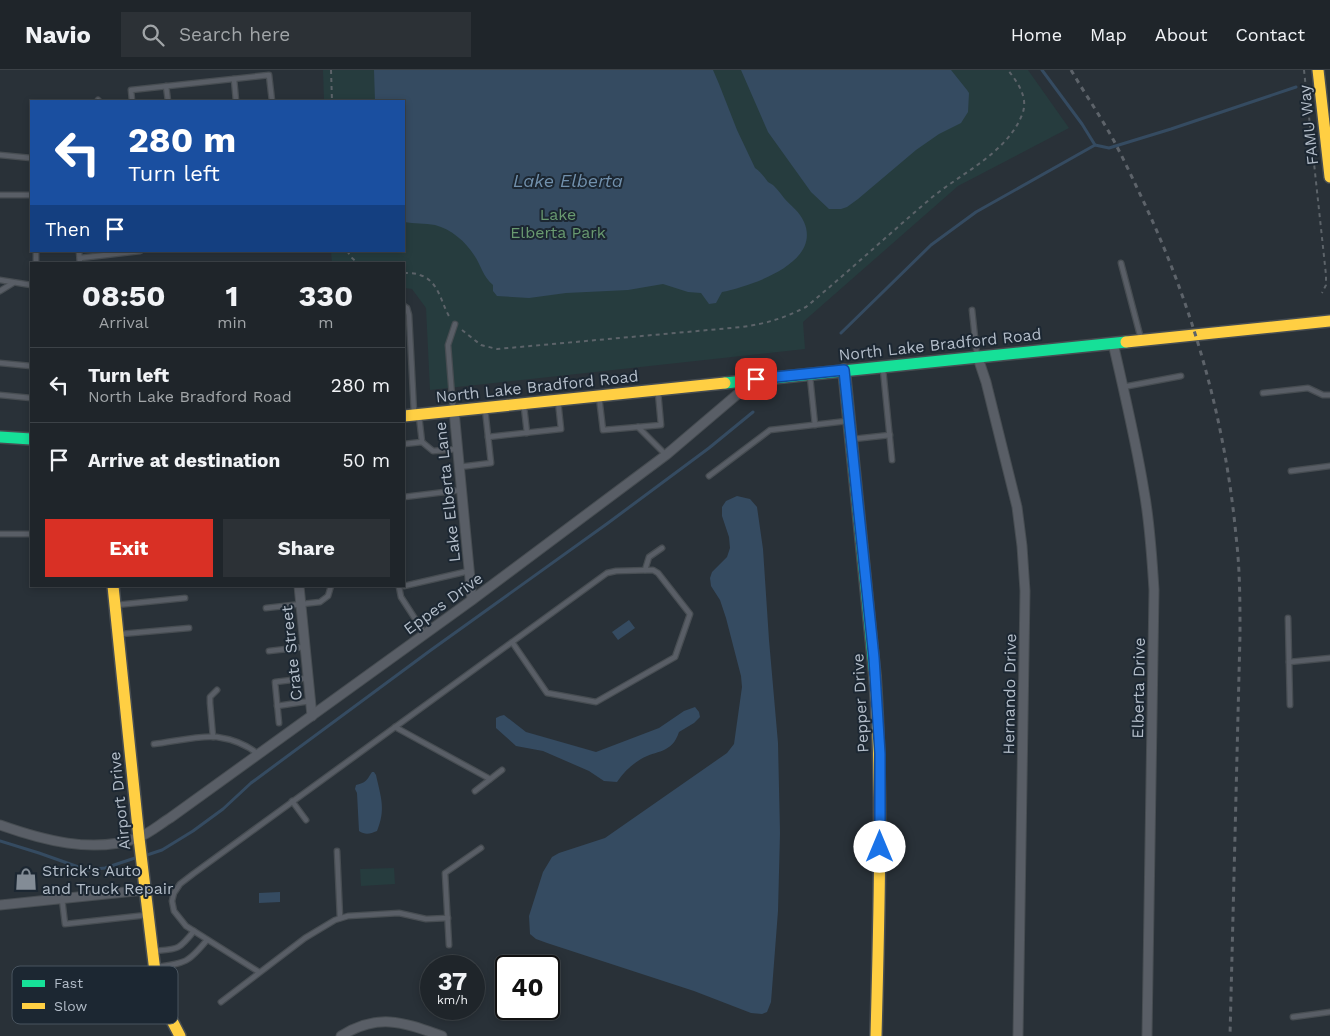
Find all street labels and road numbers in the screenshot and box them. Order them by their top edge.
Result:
street label: FAMU Way [1295,83,1322,166]
street label: North Lake Bradford Road [838,324,1042,365]
street label: North Lake Bradford Road [435,366,639,407]
street label: Lake Elberta Lane [431,421,464,563]
street label: Eppes Drive [400,568,487,638]
street label: Crate Street [277,604,306,701]
street label: Hernando Drive [999,633,1020,755]
street label: Elberta Drive [1128,637,1149,739]
street label: Pepper Drive [848,653,873,753]
street label: Airport Drive [105,751,134,851]

